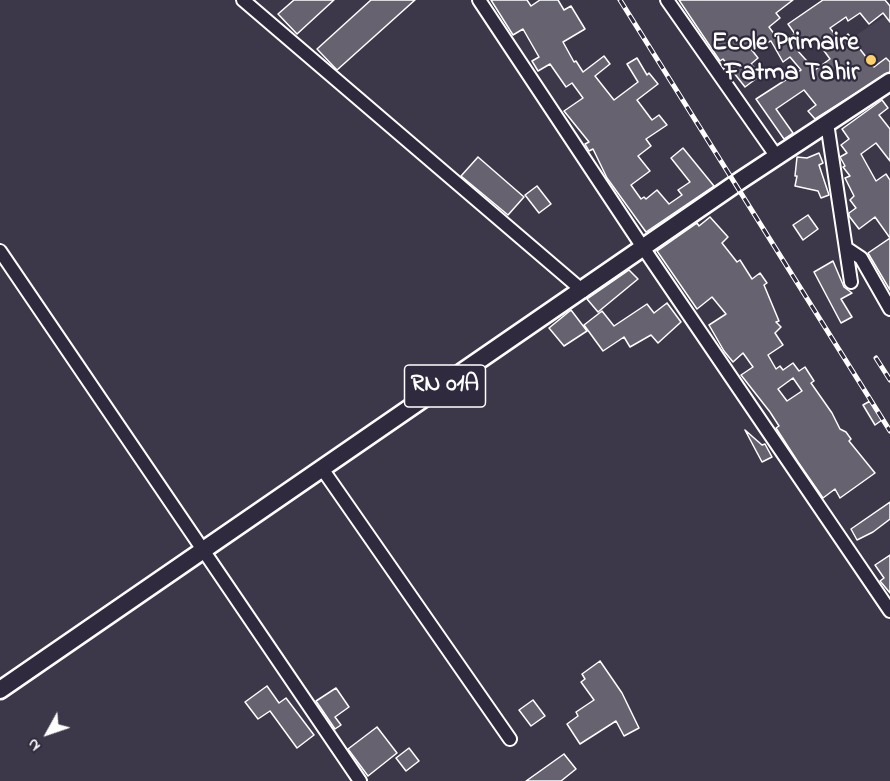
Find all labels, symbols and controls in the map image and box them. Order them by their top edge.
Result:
place label: Ecole Primaire Fatma Tahir [712,29,859,90]
marker: Ecole Primaire Fatma Tahir [864,53,878,67]
road number: RN 01A [404,365,486,407]
north arrow [18,703,78,763]
text: N [22,733,47,756]

